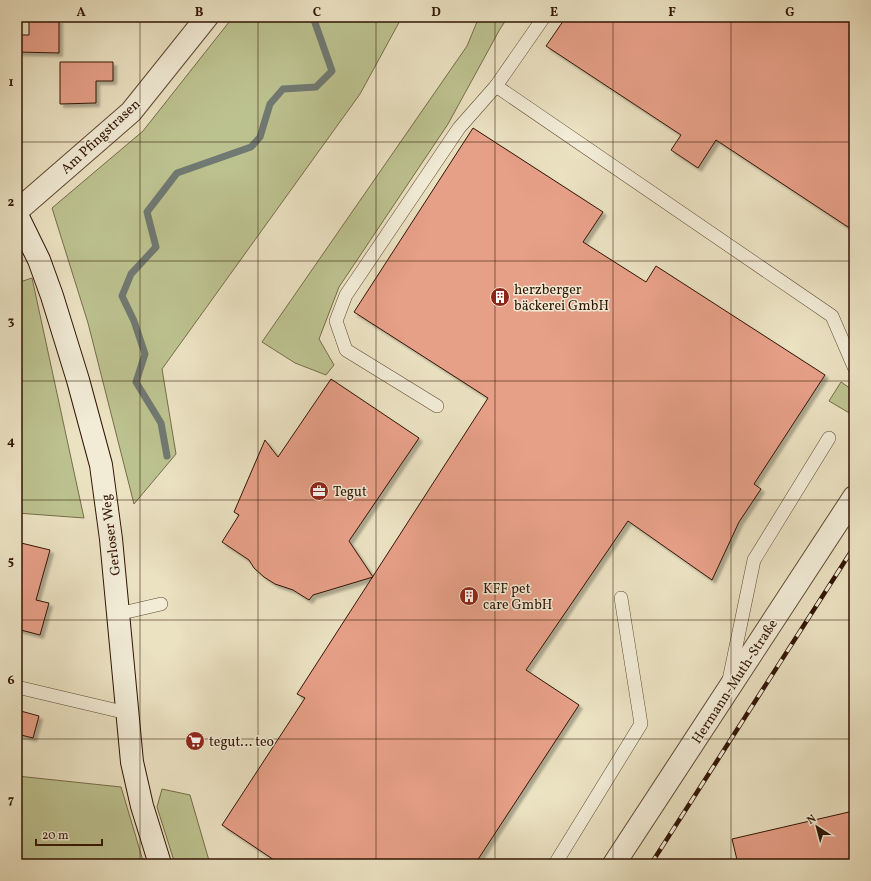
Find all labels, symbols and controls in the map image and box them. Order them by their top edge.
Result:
text: A [76,4,86,22]
text: B [195,4,204,22]
text: C [313,4,321,22]
text: D [431,4,441,22]
text: E [550,4,558,22]
text: F [668,4,676,22]
text: G [785,4,795,22]
text: 1 [8,74,14,92]
street label: Am Pfingstrasen [57,95,145,179]
text: 2 [8,194,15,212]
place label: herzberger bäckerei GmbH [514,281,609,316]
building icon: herzberger bäckerei GmbH [489,286,511,308]
text: 3 [8,313,15,331]
text: 4 [7,433,15,451]
office icon: Tegut [308,480,330,502]
place label: Tegut [333,483,367,502]
street label: Gerloser Weg [97,493,126,577]
text: 5 [8,553,14,571]
place label: KFF pet care GmbH [483,580,552,615]
building icon: KFF pet care GmbH [458,585,480,607]
street label: Hermann-Muth-Straße [688,616,783,748]
text: 6 [7,672,15,690]
supermarket icon: tegut… teo [184,730,206,752]
place label: tegut… teo [209,733,274,752]
text: 7 [8,792,14,810]
north arrow [797,807,837,847]
text: N [804,812,820,829]
scale bar [36,821,102,847]
text: 20 m [42,828,69,844]

